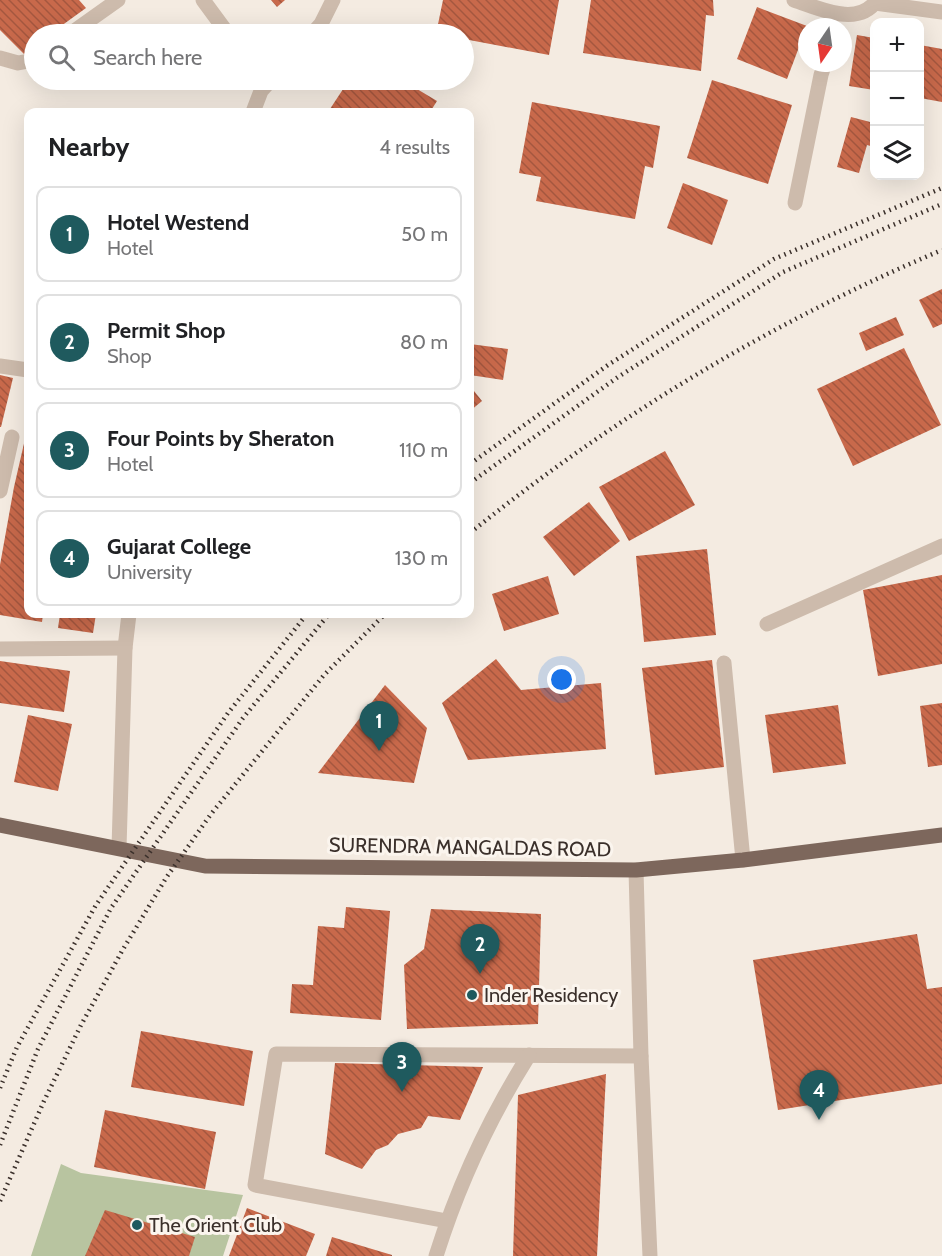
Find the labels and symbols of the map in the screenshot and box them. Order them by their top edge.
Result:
north arrow [798,18,852,72]
your location [547,665,576,694]
pin: 1 [360,702,398,751]
street label: SURENDRA MANGALDAS ROAD [329,833,611,861]
pin: 2 [460,924,500,974]
place label: Inder Residency [484,983,618,1007]
marker: Inder Residency [465,988,479,1002]
pin: 3 [382,1042,422,1092]
pin: 4 [800,1070,838,1120]
place label: The Orient Club [149,1213,282,1237]
marker: The Orient Club [130,1218,144,1232]

